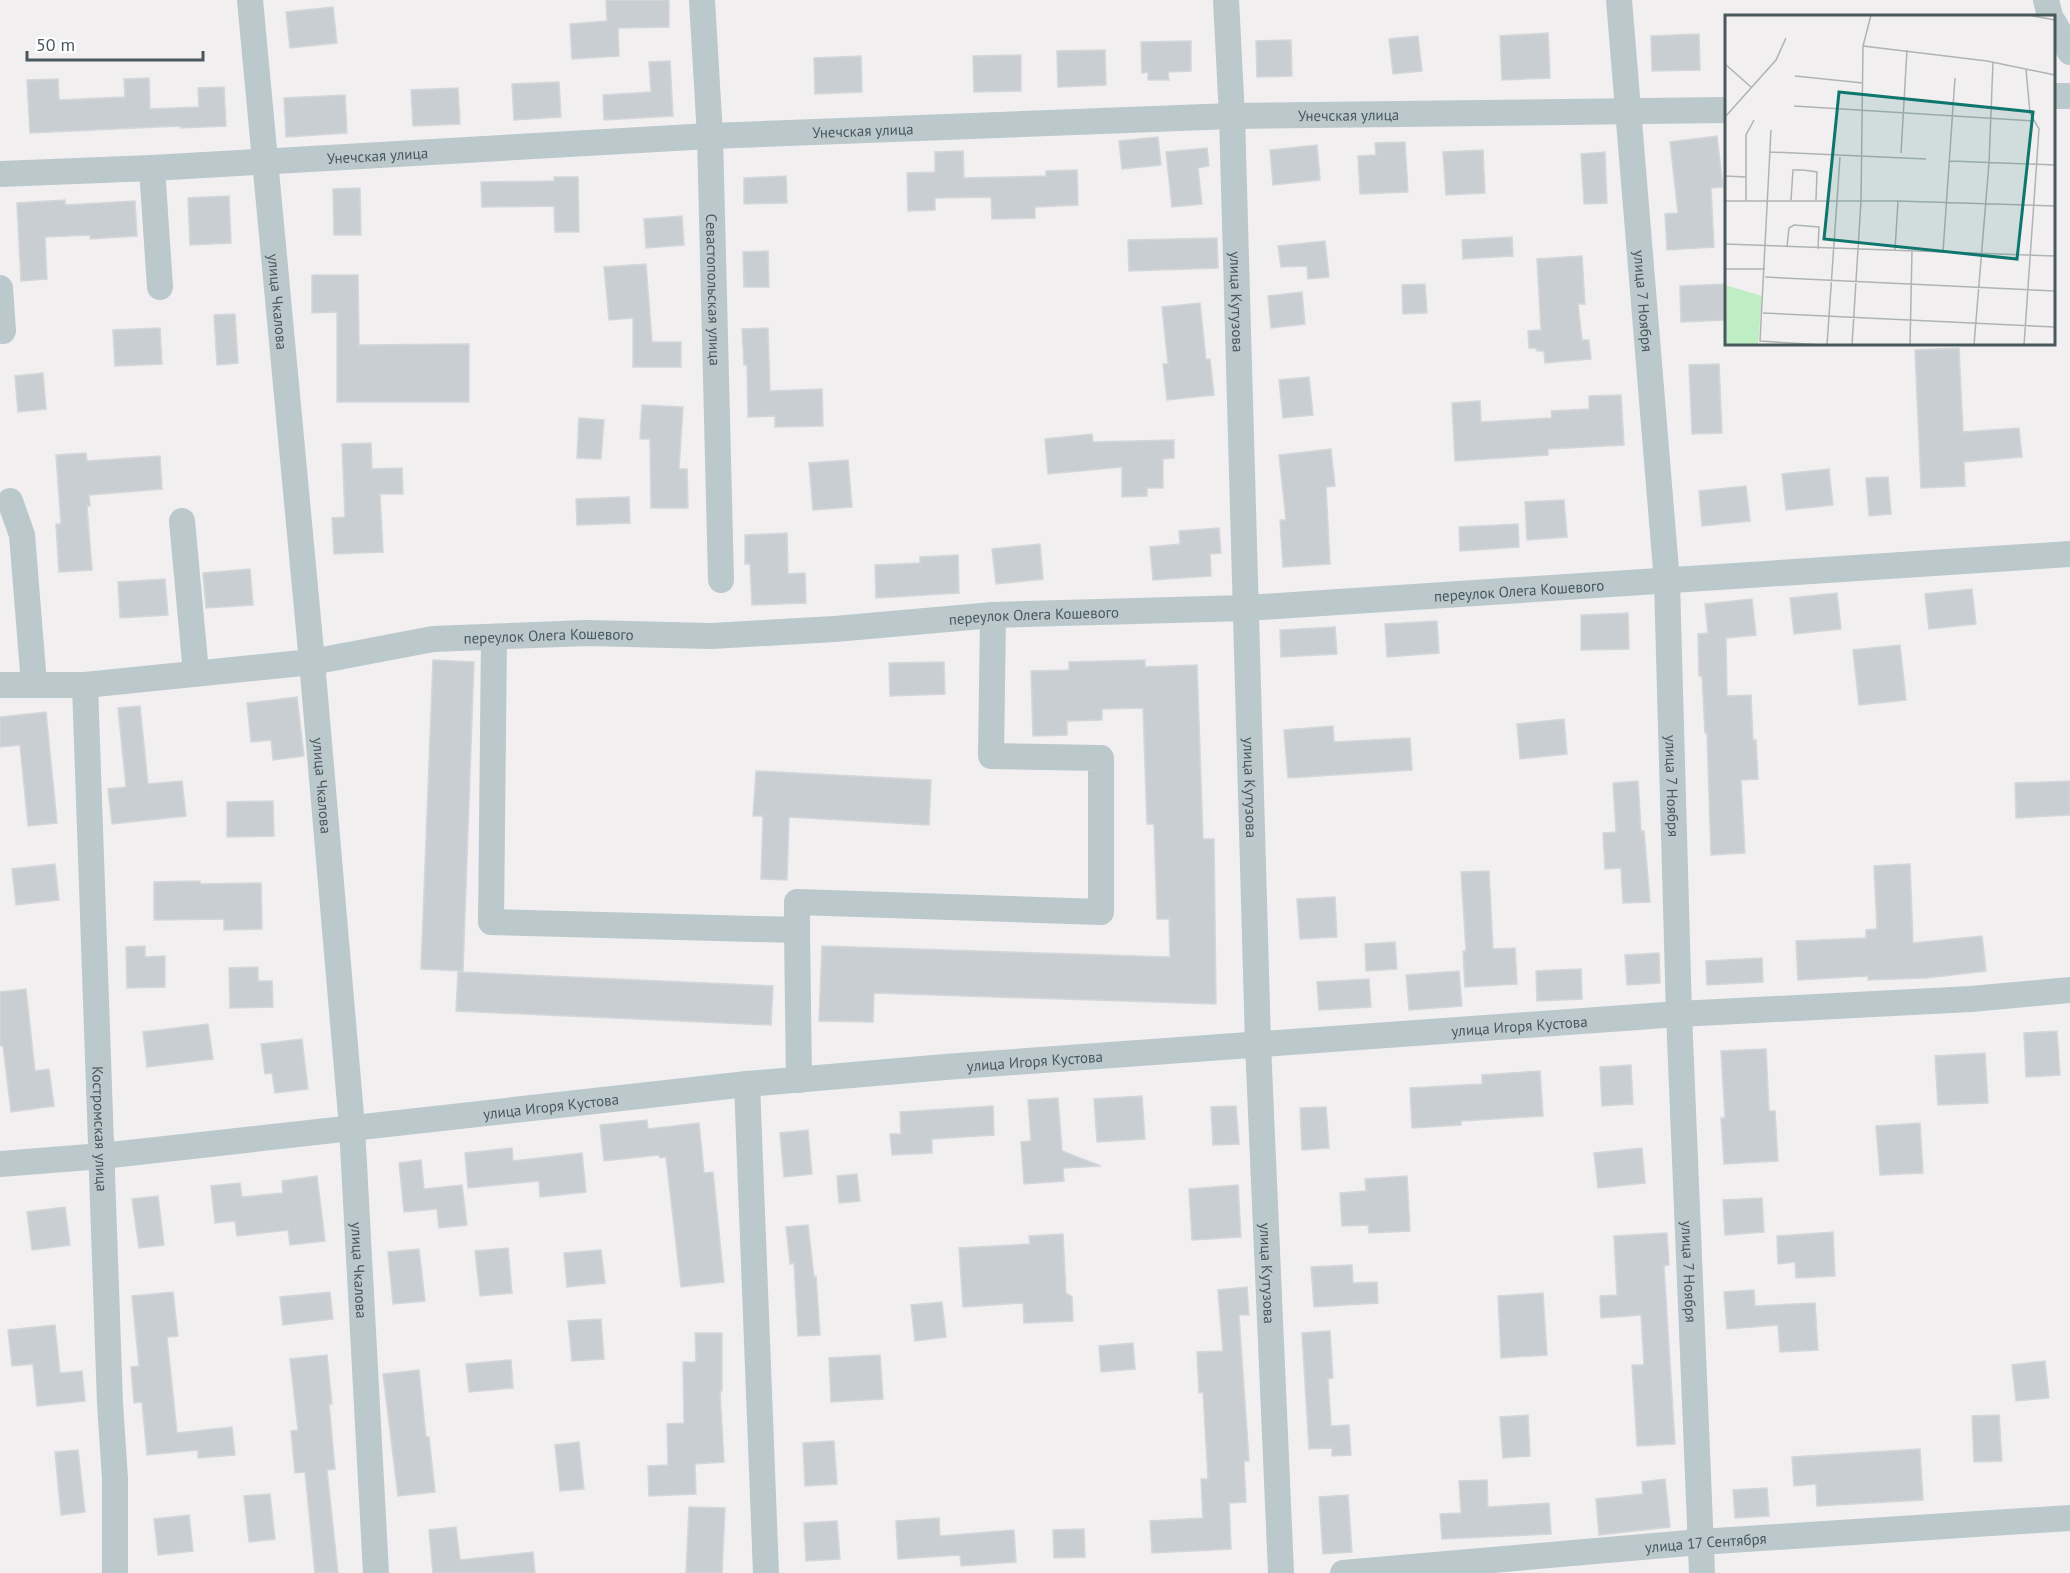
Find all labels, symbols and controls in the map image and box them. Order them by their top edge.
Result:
inset map [1725,15,2055,345]
scale bar [27,24,202,62]
text: 50 m [36,33,75,56]
street label: Унечская улица [1298,104,1399,125]
street label: Унечская улица [812,119,914,142]
street label: Унечская улица [326,143,429,167]
street label: Севастопольская улица [702,213,725,366]
street label: улица 7 Ноября [1630,249,1657,353]
street label: улица Кутузова [1226,251,1248,353]
street label: улица Чкалова [264,253,292,351]
street label: переулок Олега Кошевого [1433,575,1605,605]
street label: переулок Олега Кошевого [948,602,1119,628]
street label: переулок Олега Кошевого [463,623,634,647]
street label: улица 7 Ноября [1662,735,1684,837]
street label: улица Чкалова [309,737,336,835]
street label: улица Кутузова [1240,737,1262,838]
street label: улица Игоря Кустова [1451,1011,1588,1040]
street label: улица Игоря Кустова [966,1046,1103,1075]
street label: Костромская улица [89,1066,112,1192]
street label: улица Игоря Кустова [482,1089,620,1123]
street label: улица 7 Ноября [1678,1220,1701,1323]
street label: улица Чкалова [348,1221,372,1319]
street label: улица Кутузова [1256,1222,1280,1324]
street label: улица 17 Сентября [1644,1528,1767,1556]

